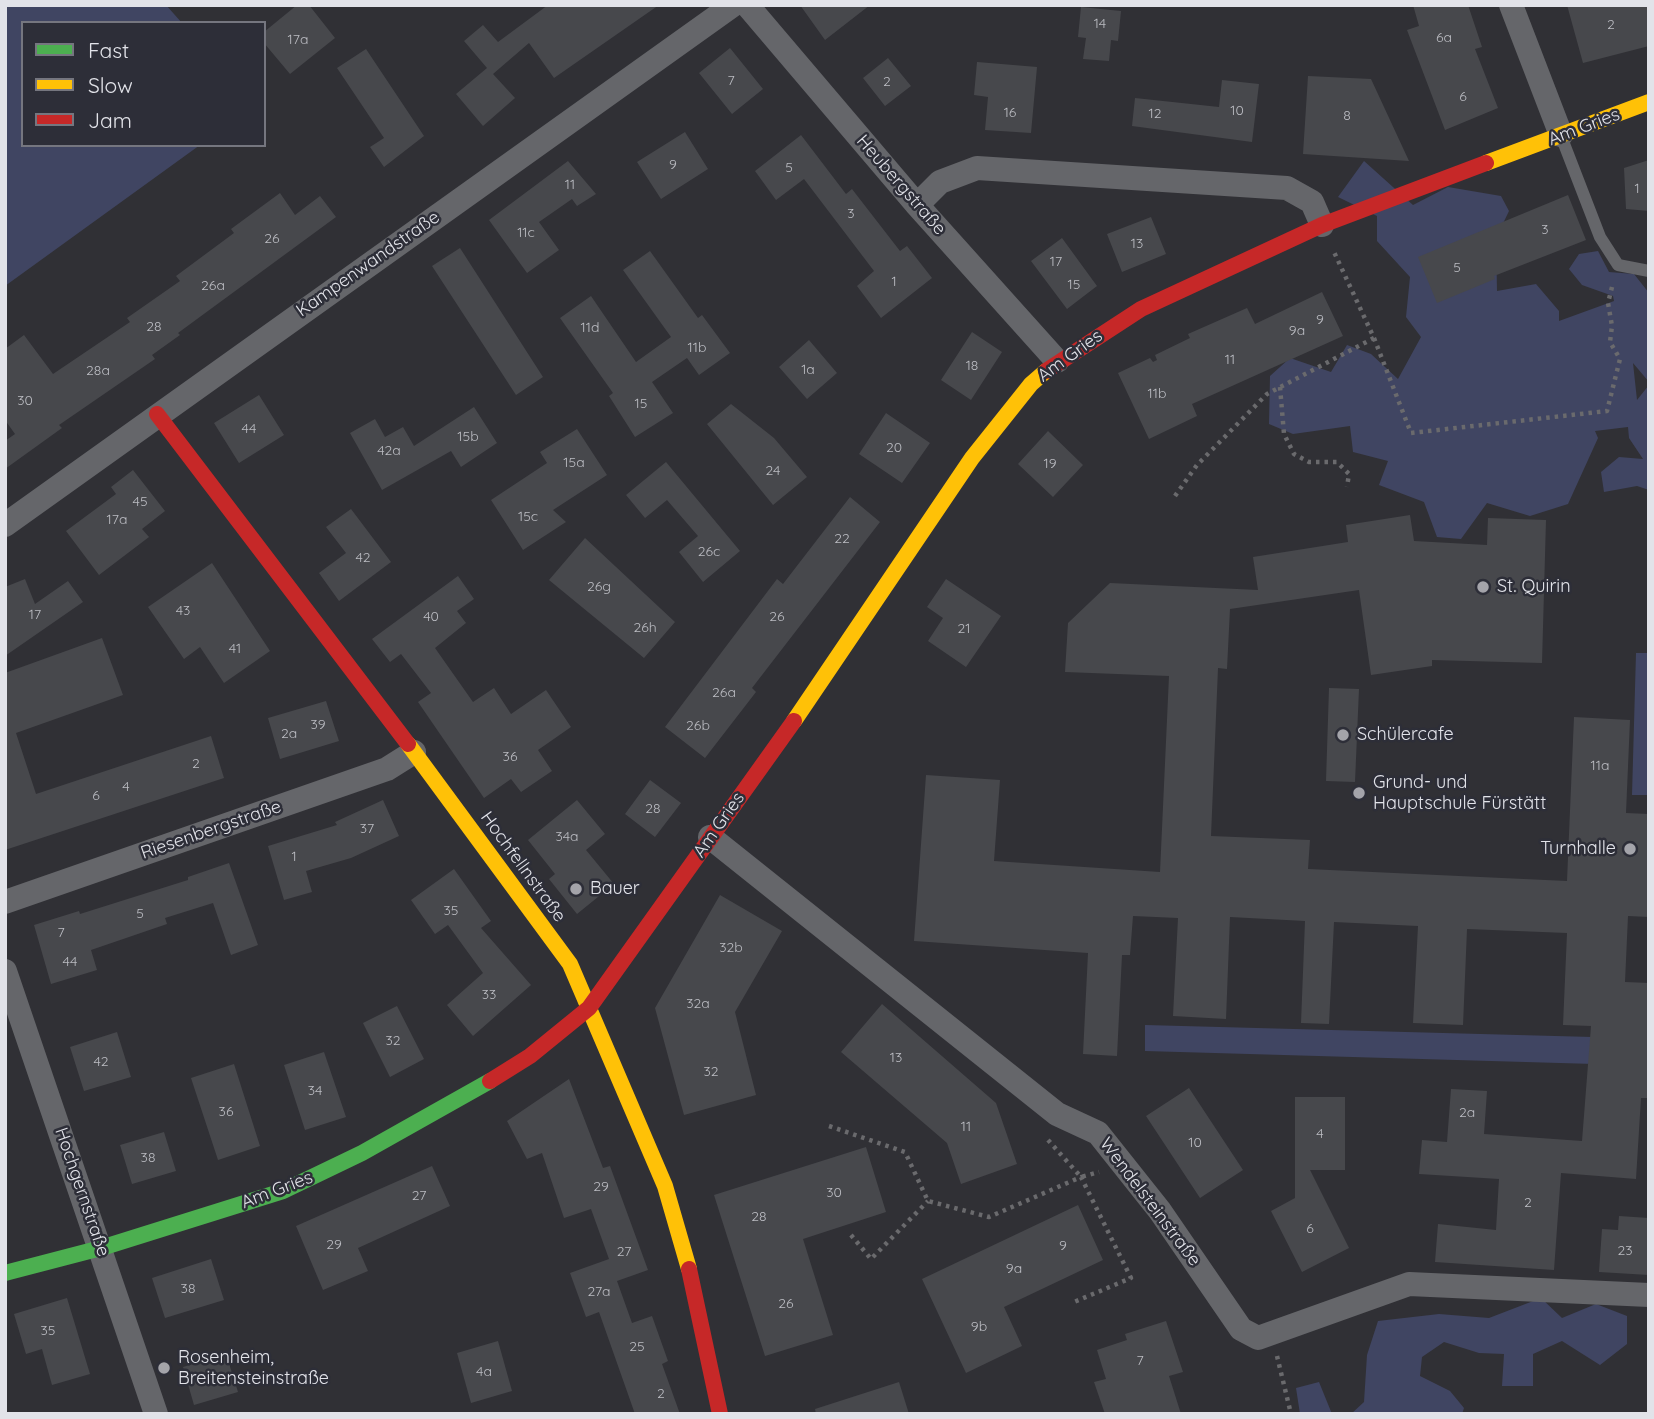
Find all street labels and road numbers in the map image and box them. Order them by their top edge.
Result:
street label: Am Gries [1545,104,1623,150]
street label: Heubergstraße [852,131,950,239]
street label: Kampenwandstraße [292,206,444,322]
street label: Am Gries [1033,325,1107,387]
street label: Am Gries [689,788,749,862]
street label: Riesenbergstraße [138,796,284,864]
street label: Hochfellnstraße [476,808,570,926]
street label: Hochgernstraße [50,1125,114,1259]
street label: Wendelsteinstraße [1095,1134,1205,1270]
street label: Am Gries [238,1167,316,1213]

